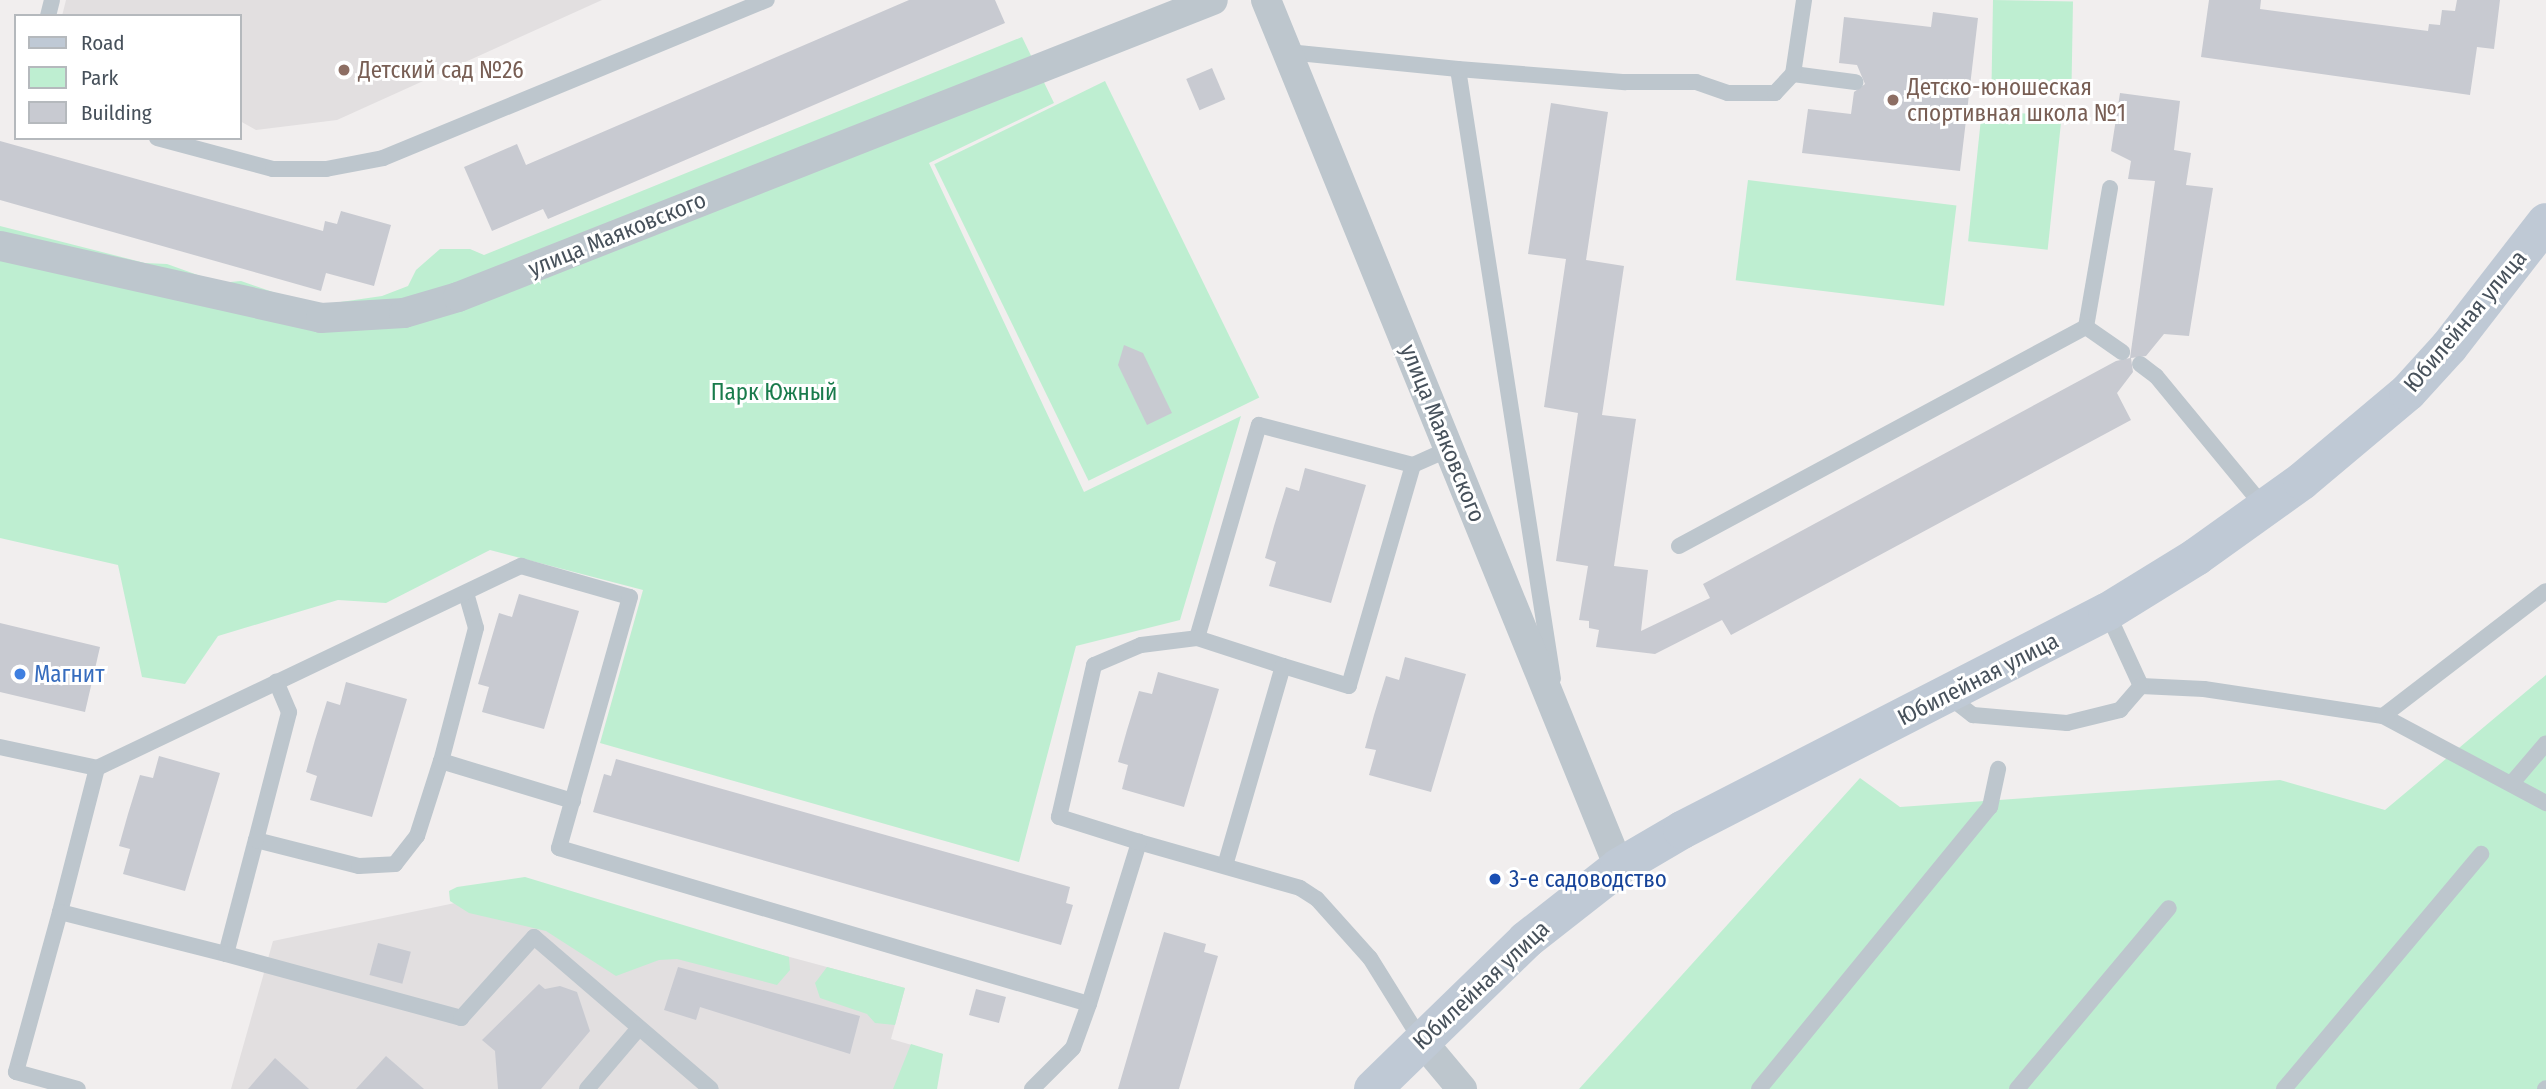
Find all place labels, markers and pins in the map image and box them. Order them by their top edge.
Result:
place label: Детский сад №26 [358,56,524,84]
marker: Детский сад №26 [336,62,352,78]
place label: Детско-юношеская спортивная школа №1 [1907,73,2126,127]
marker: Детско-юношеская спортивная школа №1 [1885,92,1901,108]
place label: Магнит [34,660,104,688]
marker: Магнит [12,666,28,682]
place label: 3-е садоводство [1509,865,1667,893]
marker: 3-е садоводство [1487,871,1503,887]

